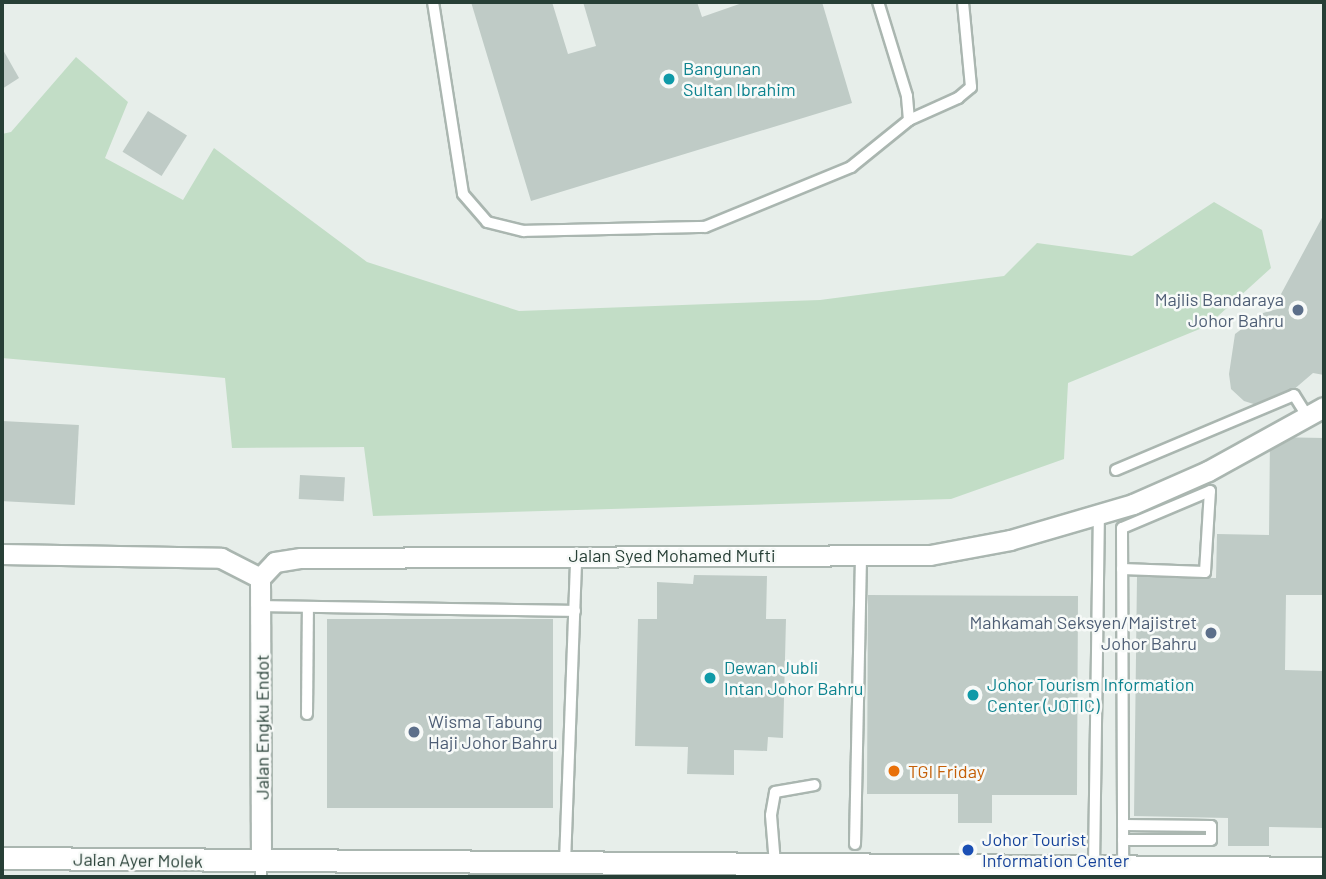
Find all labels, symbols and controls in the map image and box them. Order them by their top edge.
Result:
place label: Bangunan Sultan Ibrahim [683,58,796,100]
marker: Bangunan Sultan Ibrahim [661,71,677,87]
place label: Majlis Bandaraya Johor Bahru [1155,289,1284,332]
marker: Majlis Bandaraya Johor Bahru [1290,302,1306,318]
street label: Jalan Syed Mohamed Mufti [568,544,776,566]
place label: Mahkamah Seksyen/Majistret Johor Bahru [969,612,1197,654]
marker: Mahkamah Seksyen/Majistret Johor Bahru [1203,625,1219,641]
street label: Jalan Engku Endot [251,654,273,800]
place label: Dewan Jubli Intan Johor Bahru [724,657,863,700]
marker: Dewan Jubli Intan Johor Bahru [702,670,718,686]
place label: Johor Tourism Information Center (JOTIC) [987,674,1194,716]
marker: Johor Tourism Information Center (JOTIC) [965,687,981,703]
place label: Wisma Tabung Haji Johor Bahru [428,711,558,754]
marker: Wisma Tabung Haji Johor Bahru [406,724,422,740]
place label: TGI Friday [908,760,985,782]
marker: TGI Friday [886,763,902,779]
place label: Johor Tourist Information Center [982,829,1129,872]
marker: Johor Tourist Information Center [960,842,976,858]
street label: Jalan Ayer Molek [73,848,203,872]

